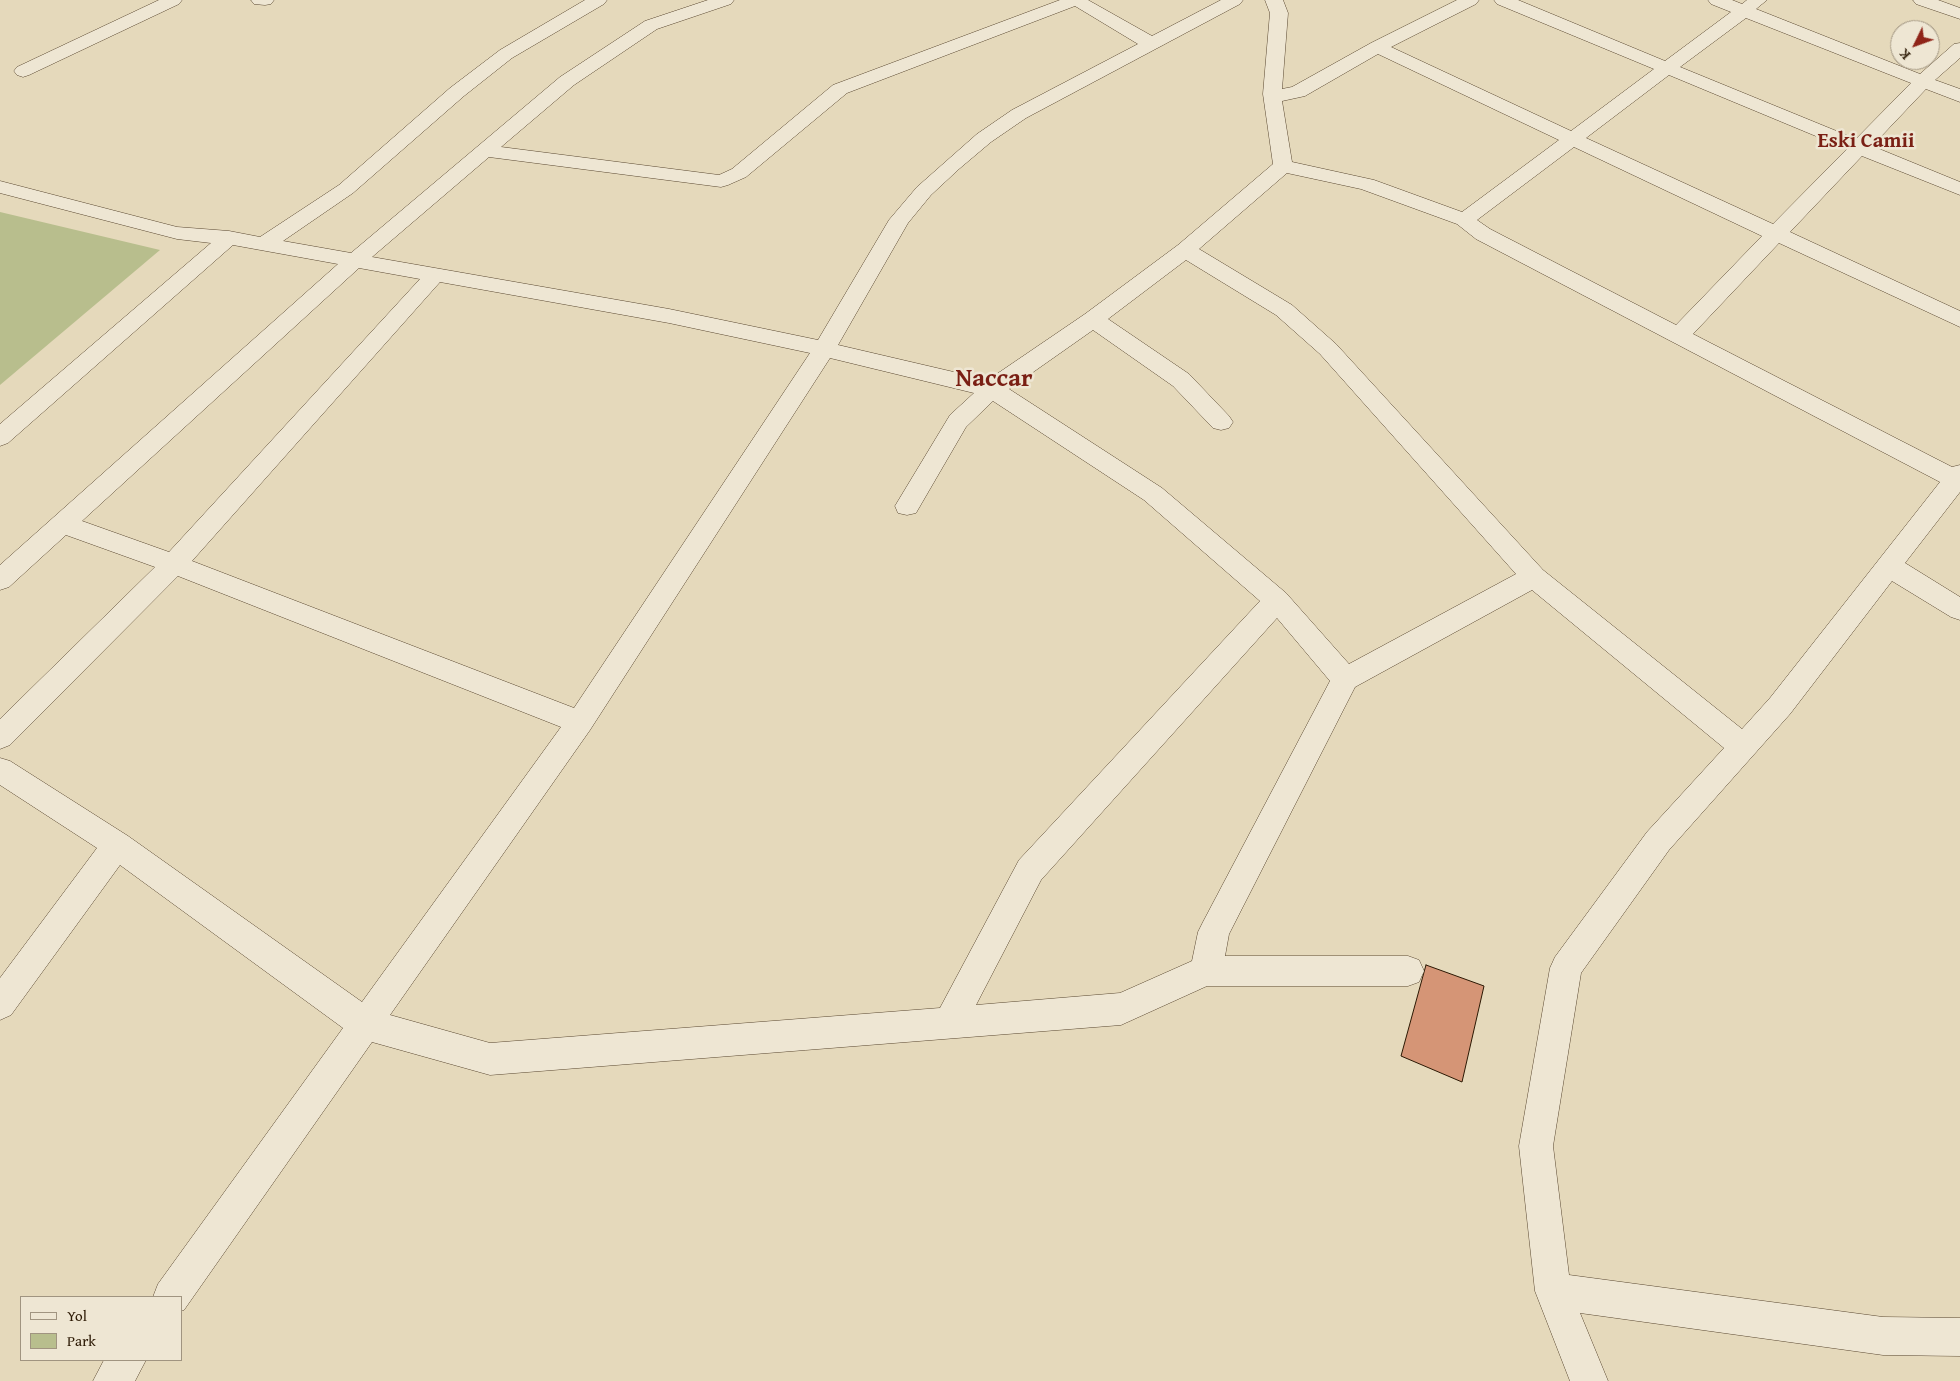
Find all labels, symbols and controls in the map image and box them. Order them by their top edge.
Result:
north arrow [1890,20,1940,70]
text: K [1894,44,1915,64]
district label: Eski Camii [1818,129,1914,155]
district label: Naccar [956,365,1032,395]
legend [20,1296,182,1361]
text: Yol [67,1305,87,1326]
text: Park [67,1330,96,1351]

